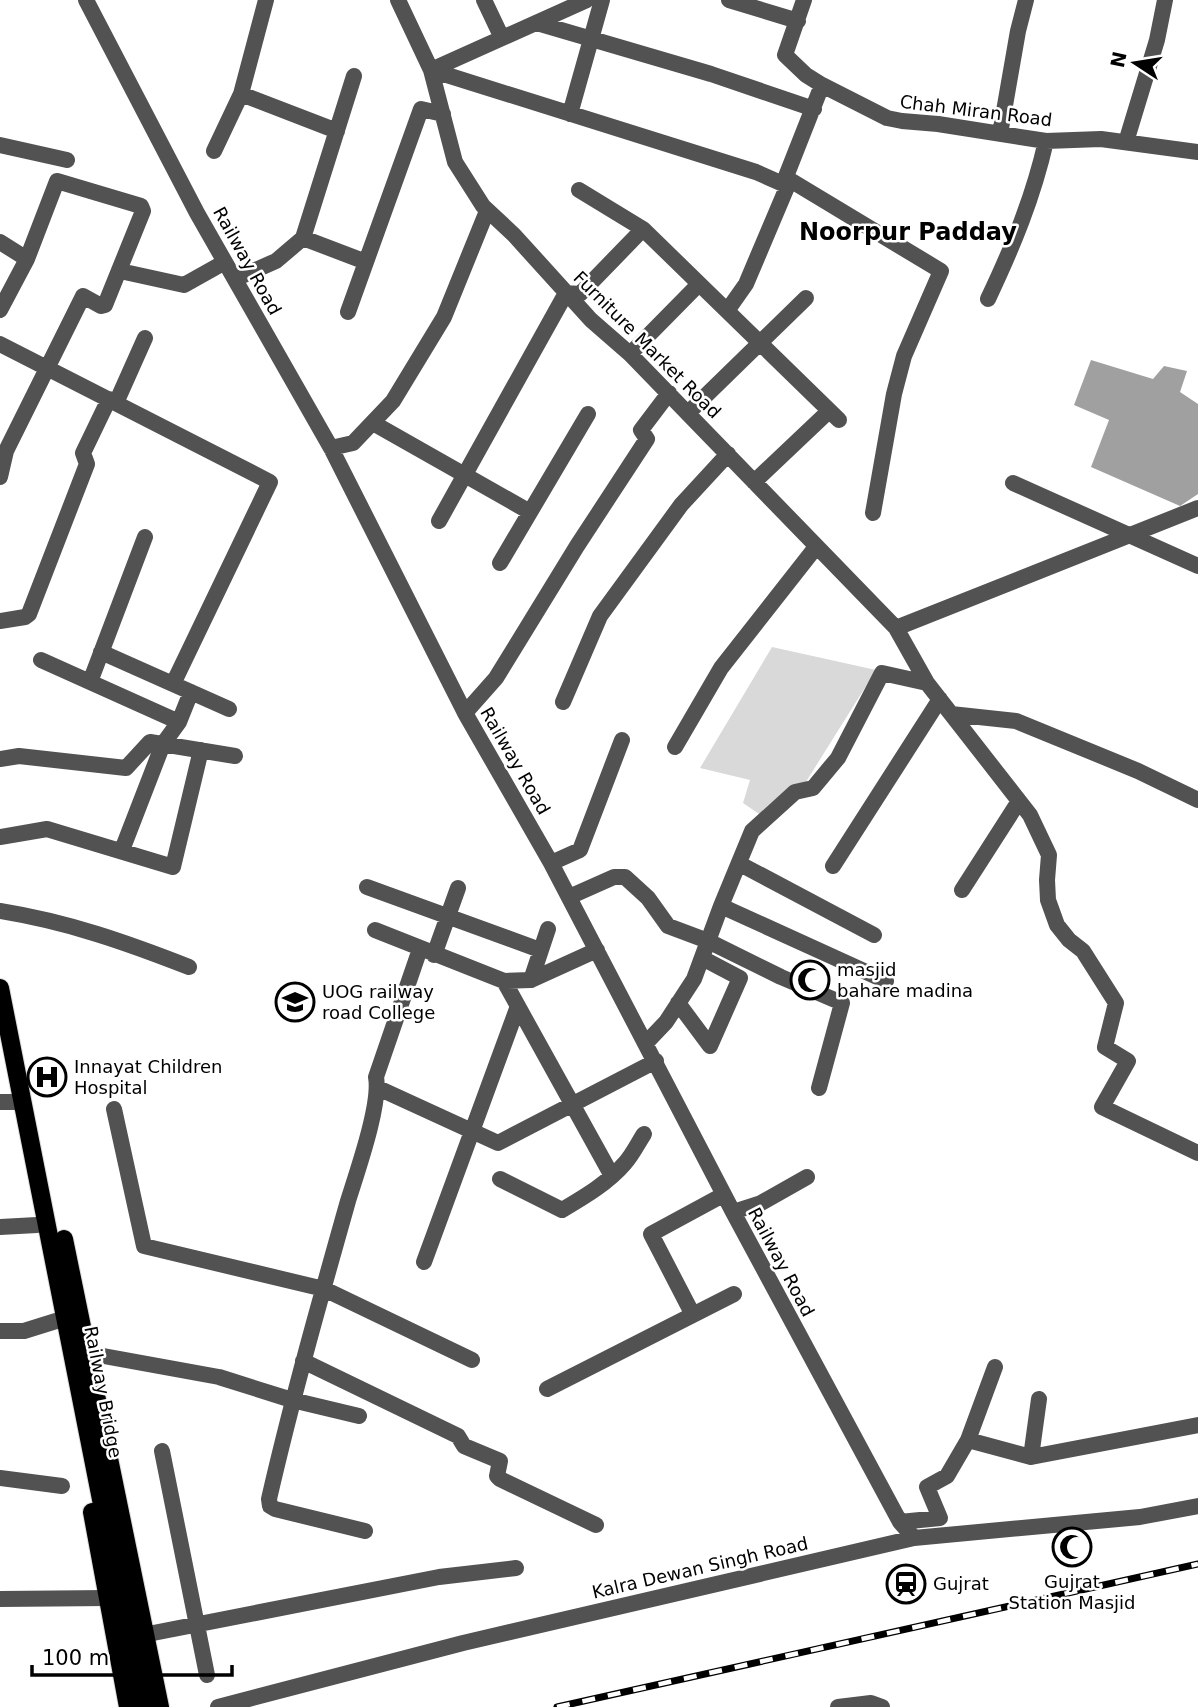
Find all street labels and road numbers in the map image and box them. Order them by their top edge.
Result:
street label: Chah Miran Road [899,91,1053,130]
street label: Railway Road [209,203,286,319]
street label: Furniture Market Road [569,267,725,423]
street label: Railway Road [476,703,555,818]
street label: Railway Road [744,1204,819,1320]
street label: Railway Bridge [80,1324,127,1460]
street label: Kalra Dewan Singh Road [590,1532,810,1603]

